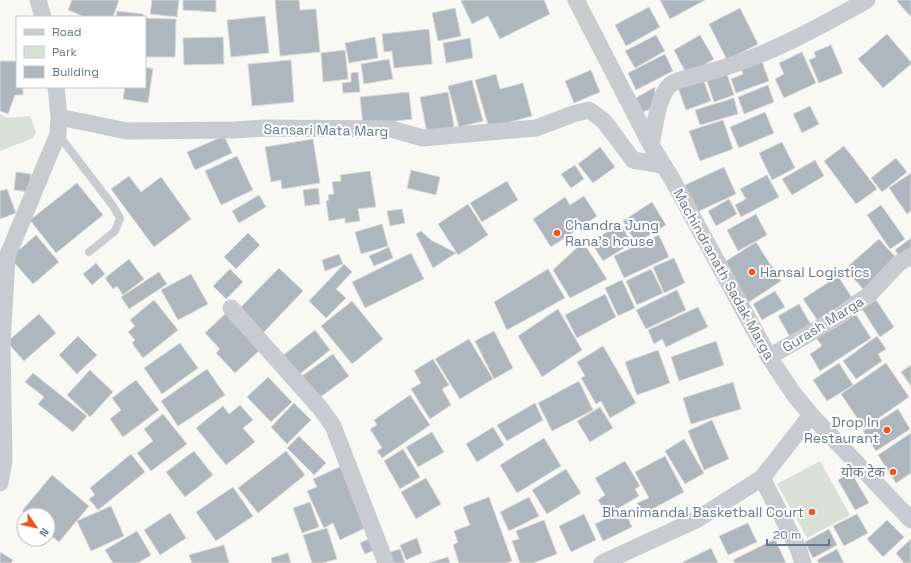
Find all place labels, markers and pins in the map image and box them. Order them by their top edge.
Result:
place label: Chandra Jung Rana's house [565,216,659,250]
marker: Chandra Jung Rana's house [552,228,562,238]
place label: Hansal Logistics [760,263,870,281]
marker: Hansal Logistics [747,267,757,277]
place label: Drop In Restaurant [804,413,879,447]
marker: Drop In Restaurant [882,425,892,435]
place label: योक टेक [841,463,885,481]
marker: योक टेक [888,467,898,477]
place label: Bhanimandal Basketball Court [602,503,804,521]
marker: Bhanimandal Basketball Court [807,507,817,517]

